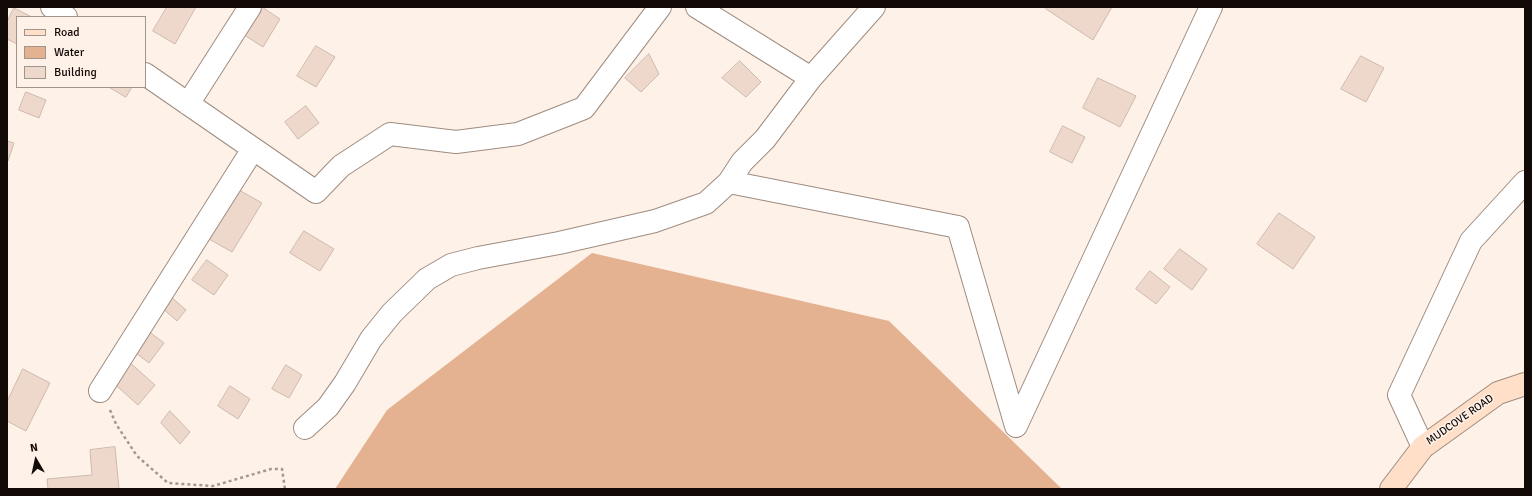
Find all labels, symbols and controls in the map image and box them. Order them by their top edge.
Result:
legend [16,16,146,88]
text: Road [54,25,80,40]
text: Water [54,45,84,60]
text: Building [54,65,97,80]
street label: MUDCOVE ROAD [1424,392,1496,448]
north arrow [16,440,56,480]
text: N [29,441,39,455]

